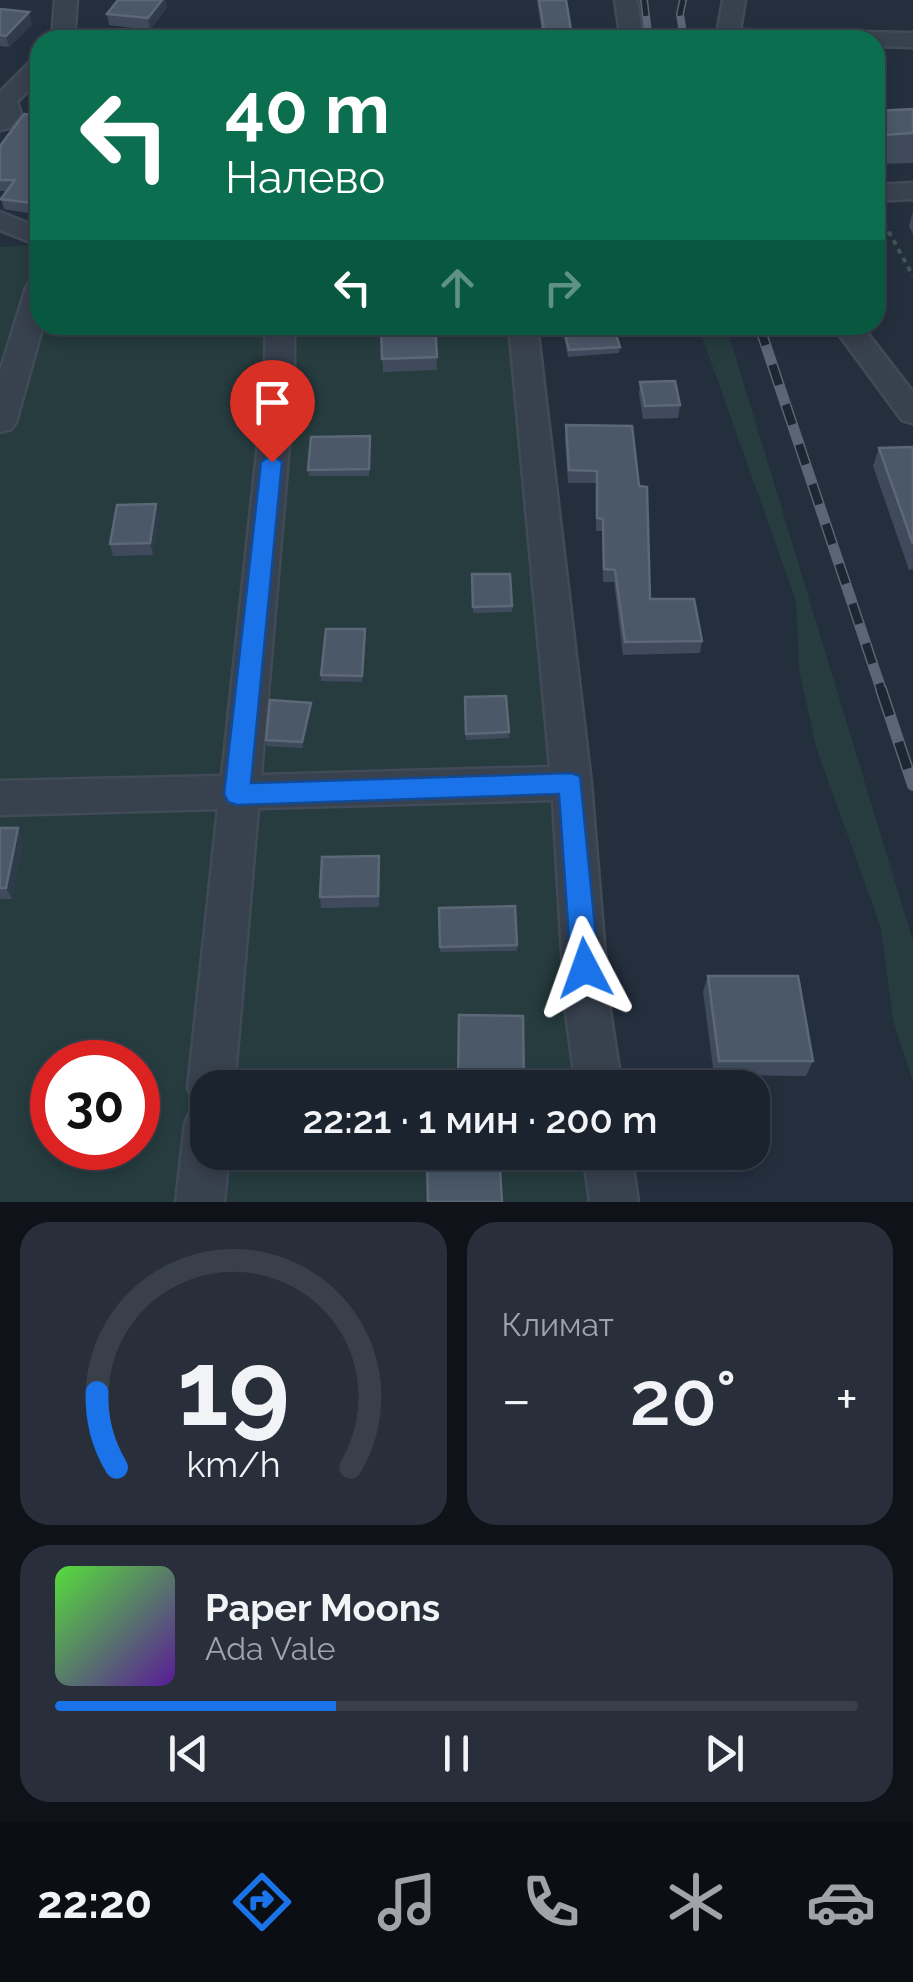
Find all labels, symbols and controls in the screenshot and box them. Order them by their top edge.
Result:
text: 40 m [225,67,390,149]
icon: left [60,70,190,200]
text: Налево [225,151,385,204]
icon: left [325,260,380,315]
icon: ahead [430,260,485,315]
icon: right [535,260,590,315]
pin [230,360,315,463]
icon: arrive [245,375,300,430]
position arrow [533,916,637,1020]
speed limit sign: 30 [30,1040,160,1170]
text: 22:21 · 1 мин · 200 m [302,1097,658,1142]
text: Климат [502,1306,614,1343]
text: 19 [177,1327,290,1449]
text: 20° [630,1354,737,1443]
text: − [502,1367,531,1432]
text: + [835,1367,858,1432]
text: km/h [186,1443,280,1485]
text: Paper Moons [205,1585,440,1630]
text: Ada Vale [205,1630,336,1667]
icon: previous [161,1726,216,1781]
icon: pause [429,1726,484,1781]
icon: next [697,1726,752,1781]
icon: directions [227,1867,297,1937]
icon: music [372,1867,442,1937]
icon: phone [516,1867,586,1937]
icon: climate [661,1867,731,1937]
icon: car [806,1867,876,1937]
text: 22:20 [37,1876,152,1929]

